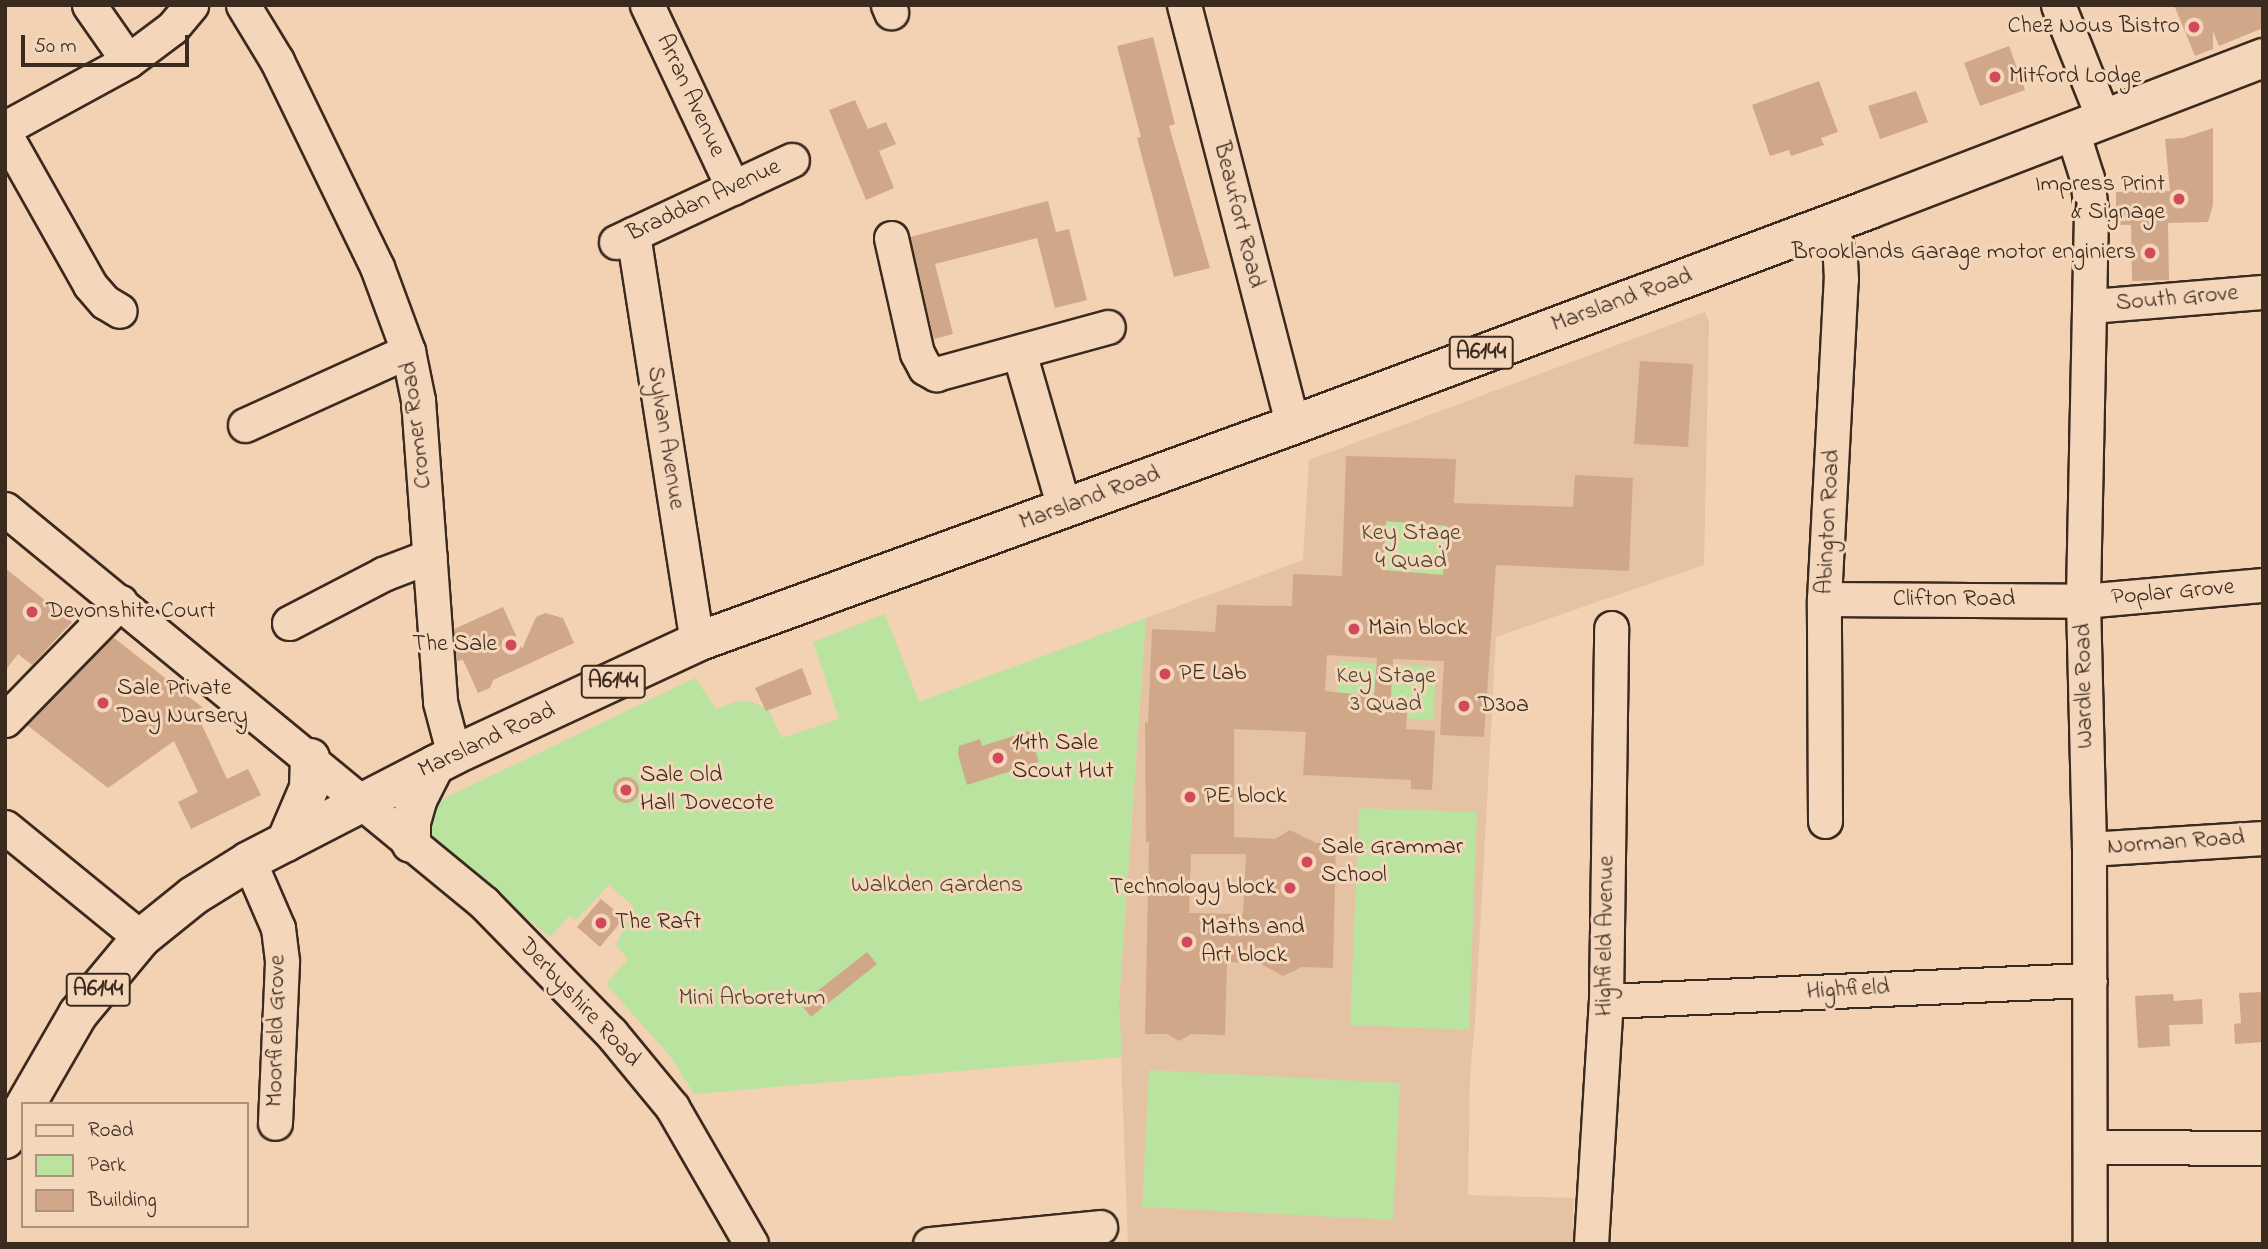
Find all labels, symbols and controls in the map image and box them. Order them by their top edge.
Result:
place label: Chez Nous Bistro [2007,13,2180,41]
marker: Chez Nous Bistro [2186,19,2202,35]
scale bar [24,21,192,65]
street label: Arran Avenue [649,30,731,162]
text: 50 m [34,32,77,62]
place label: Mitford Lodge [2009,63,2141,91]
marker: Mitford Lodge [1987,69,2003,85]
street label: Beaufort Road [1206,139,1270,291]
street label: Braddan Avenue [623,153,785,249]
place label: Impress Print & Signage [2035,171,2165,227]
marker: Impress Print & Signage [2171,191,2187,207]
place label: Brooklands Garage motor enginiers [1792,239,2136,267]
marker: Brooklands Garage motor enginiers [2142,245,2158,261]
street label: Marsland Road [1548,262,1696,340]
street label: South Grove [2115,279,2239,319]
road number: A6144 [1448,334,1514,372]
street label: Cromer Road [395,360,439,490]
street label: Sylvan Avenue [639,364,691,512]
street label: Abington Road [1811,449,1847,595]
street label: Marsland Road [1016,460,1164,538]
park label: Key Stage 4 Quad [1361,520,1461,576]
street label: Poplar Grove [2110,573,2236,613]
street label: Clifton Road [1893,586,2015,614]
place label: Devonshite Court [46,598,216,626]
marker: Devonshite Court [24,604,40,620]
place label: Main block [1368,615,1467,643]
marker: Main block [1346,621,1362,637]
street label: Wardle Road [2070,623,2100,749]
place label: The Sale [412,631,497,659]
marker: The Sale [503,637,519,653]
place label: PE Lab [1179,660,1247,688]
road number: A6144 [580,662,646,702]
park label: Key Stage 3 Quad [1336,663,1436,719]
marker: PE Lab [1157,666,1173,682]
place label: Sale Private Day Nursery [117,675,248,731]
place label: D30a [1478,692,1529,720]
marker: Sale Private Day Nursery [95,695,111,711]
street label: Marsland Road [414,697,560,785]
marker: D30a [1456,698,1472,714]
place label: 14th Sale Scout Hut [1012,730,1114,786]
marker: 14th Sale Scout Hut [990,750,1006,766]
place label: Sale Old Hall Dovecote [640,762,774,818]
marker: Sale Old Hall Dovecote [618,782,634,798]
place label: PE block [1204,783,1287,811]
marker: PE block [1182,789,1198,805]
street label: Norman Road [2106,824,2246,862]
place label: Sale Grammar School [1321,834,1463,890]
marker: Sale Grammar School [1299,854,1315,870]
street label: Highfield Avenue [1590,855,1622,1017]
park label: Walkden Gardens [851,872,1023,900]
place label: Technology block [1110,874,1276,902]
marker: Technology block [1282,880,1298,896]
place label: The Raft [615,909,701,937]
place label: Maths and Art block [1201,914,1304,970]
marker: The Raft [593,915,609,931]
street label: Derbyshire Road [512,932,646,1074]
marker: Maths and Art block [1179,934,1195,950]
street label: Moorfield Grove [261,955,293,1107]
road number: A6144 [65,970,131,1009]
street label: Highfield [1806,973,1890,1007]
park label: Mini Arboretum [679,985,825,1013]
legend [21,1102,248,1228]
text: Road [88,1116,134,1146]
text: Park [88,1151,126,1181]
text: Building [88,1186,157,1216]

